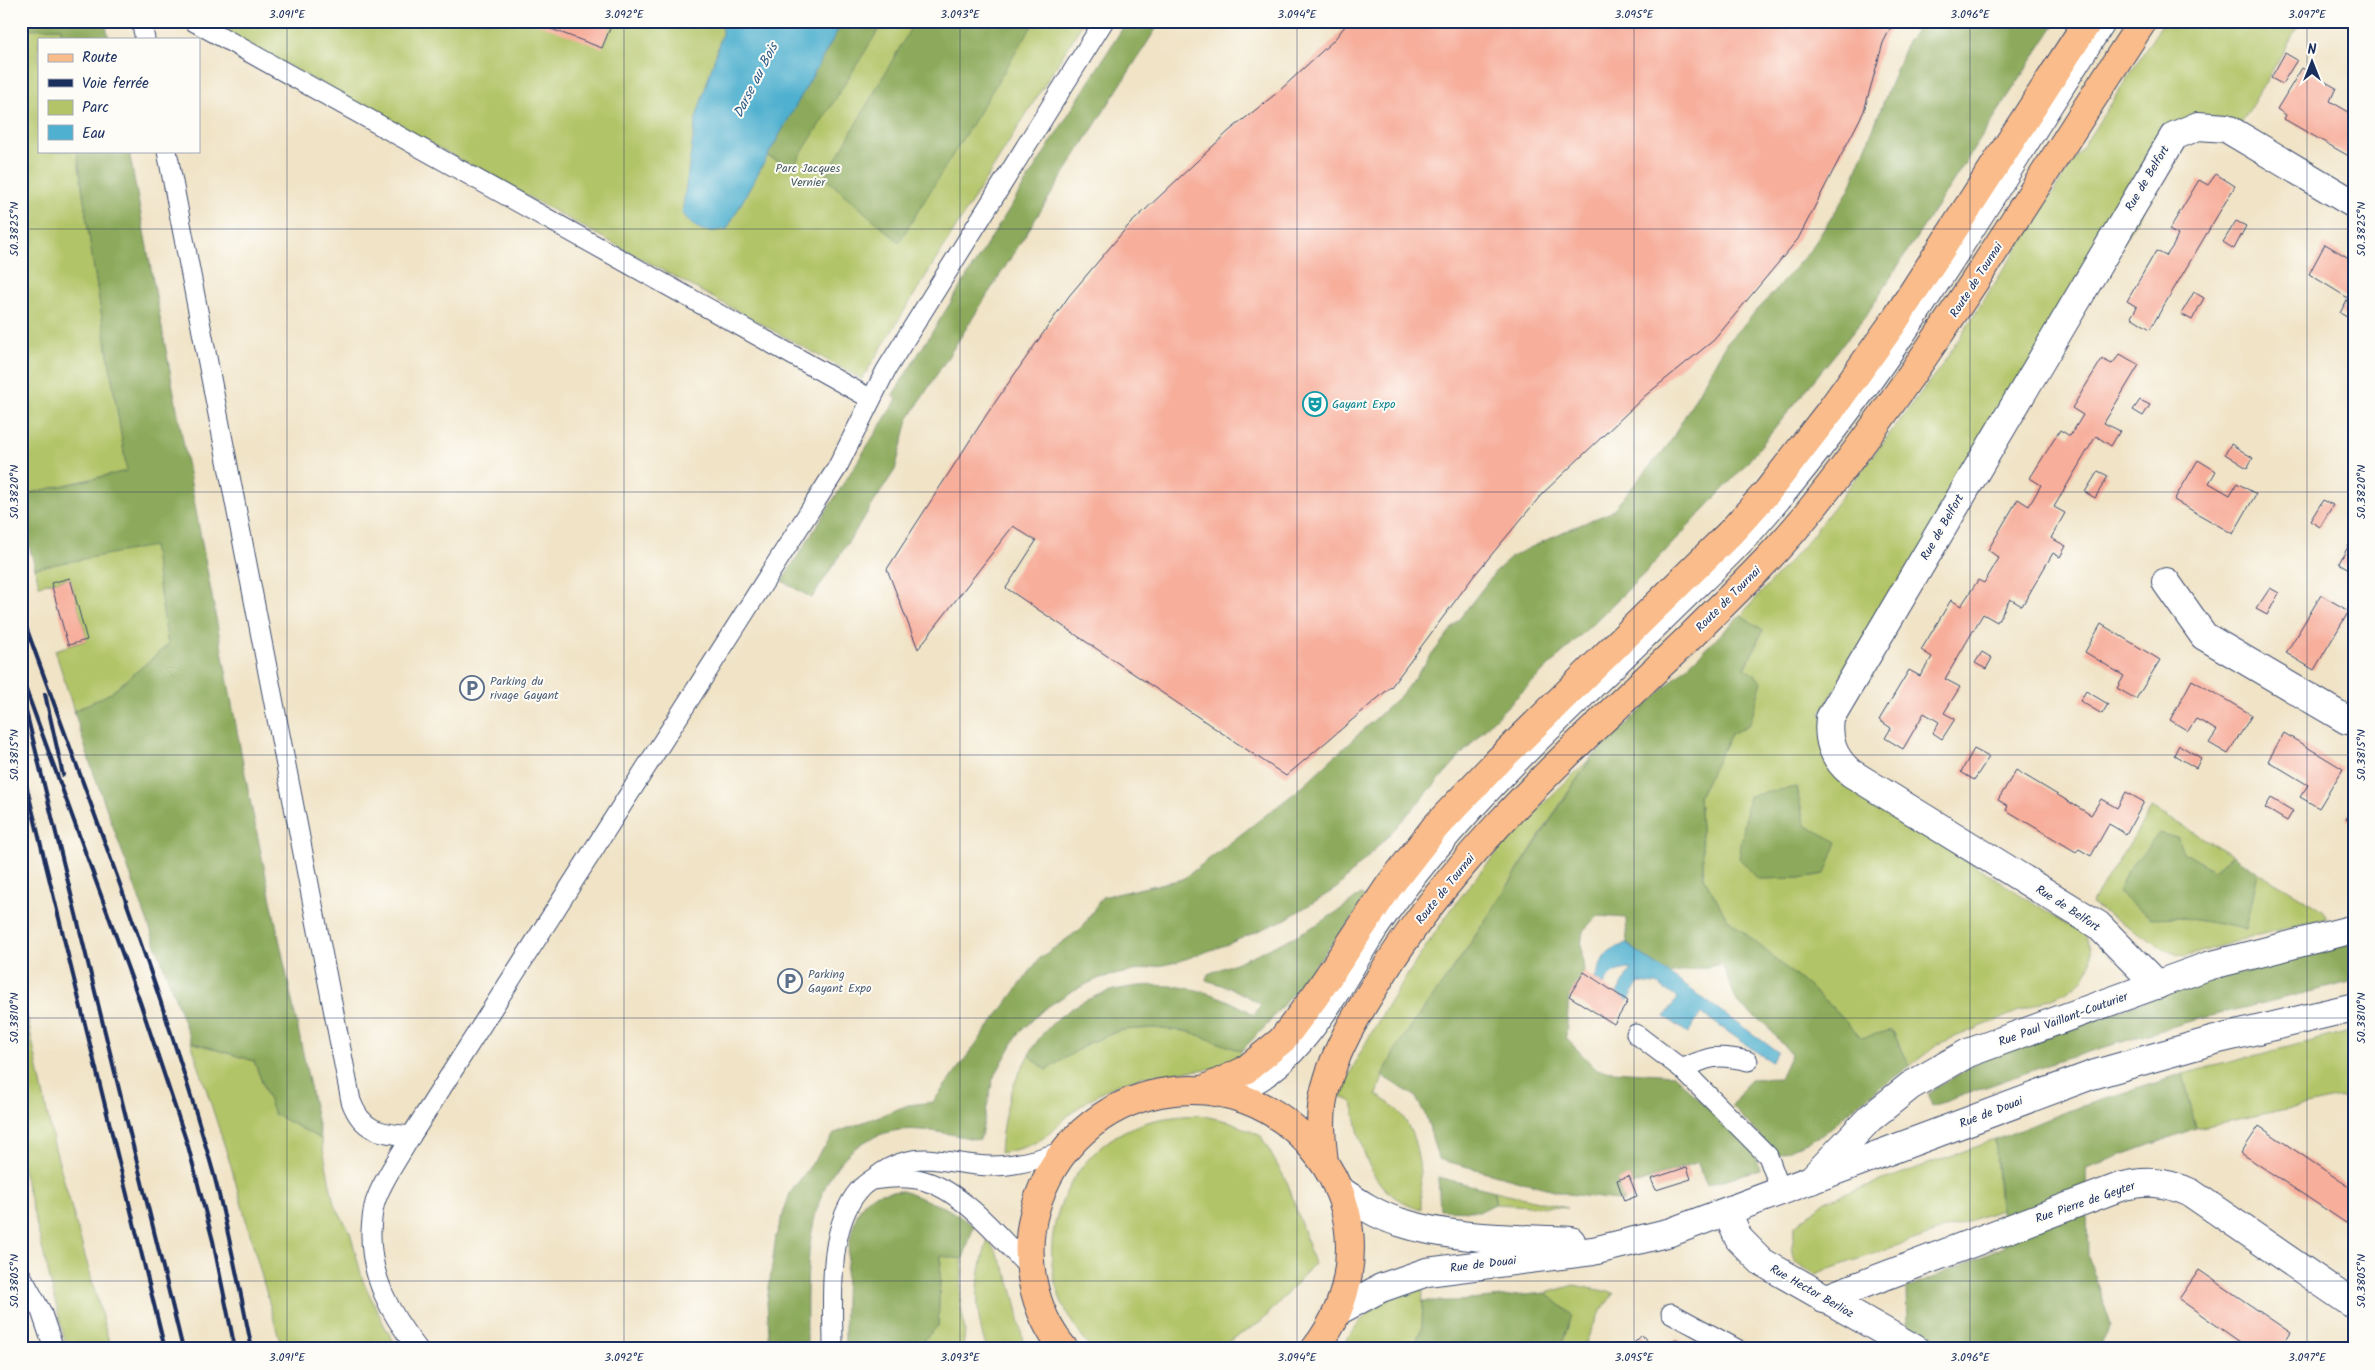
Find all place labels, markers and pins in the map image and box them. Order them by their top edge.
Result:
theatre icon: Gayant Expo [1302,391,1328,417]
place label: Gayant Expo [1332,395,1395,414]
place label: Parking du rivage Gayant [490,672,559,705]
parking icon: Parking du rivage Gayant [459,675,485,701]
place label: Parking Gayant Expo [808,965,871,998]
parking icon: Parking Gayant Expo [777,968,803,994]

